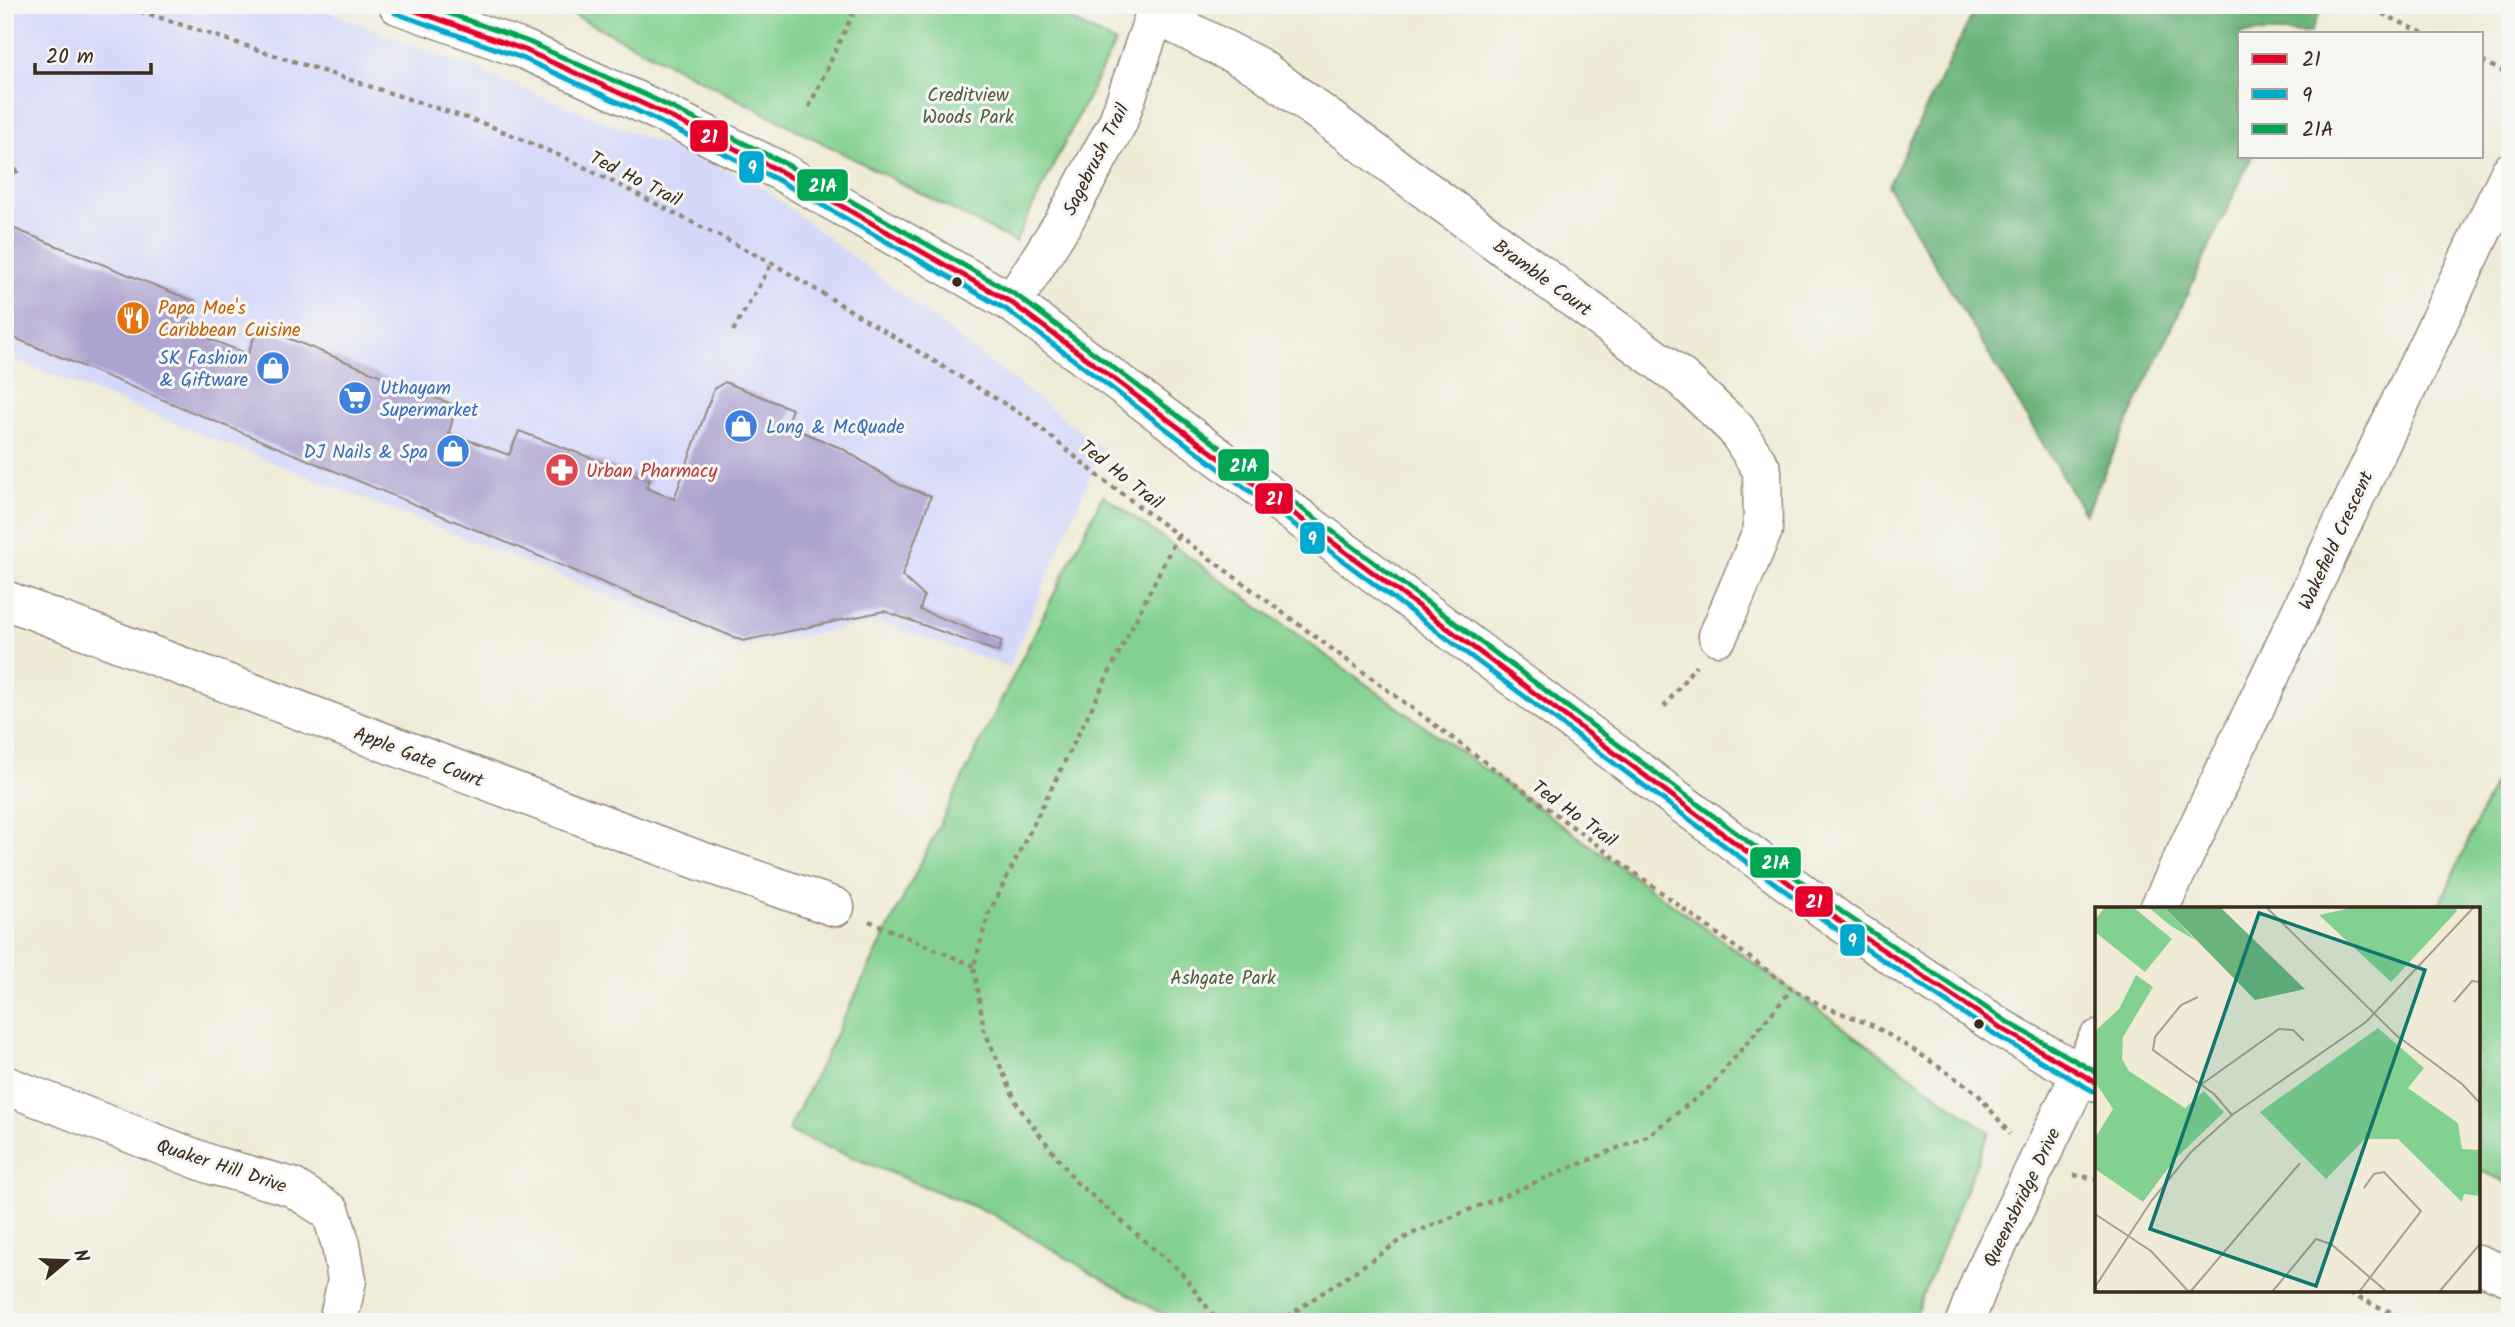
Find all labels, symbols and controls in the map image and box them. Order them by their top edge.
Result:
scale bar [35,32,150,76]
legend [2238,32,2484,158]
text: 20 m [46,41,94,74]
text: 21 [2302,44,2321,77]
text: 9 [2302,80,2312,113]
park label: Creditview Woods Park [922,81,1014,133]
street label: Sagebrush Trail [1056,98,1138,221]
text: 21A [2302,114,2334,147]
line badge: 21 [689,119,729,153]
text: 21 [701,123,718,153]
street label: Ted Ho Trail [584,144,686,216]
line badge: 9 [738,150,765,184]
text: 9 [747,154,757,184]
line badge: 21A [796,168,849,202]
text: 21A [809,172,837,202]
street label: Bramble Court [1486,232,1598,325]
unlabelled marker [950,275,964,289]
place label: Papa Moe's Caribbean Cuisine [158,294,301,346]
restaurant icon: Papa Moe's Caribbean Cuisine [114,299,152,337]
place label: SK Fashion & Giftware [159,344,248,396]
shop icon: SK Fashion & Giftware [254,349,292,387]
place label: Uthayam Supermarket [380,374,479,426]
supermarket icon: Uthayam Supermarket [336,379,374,417]
shop icon: Long & McQuade [722,407,760,445]
place label: Long & McQuade [766,413,905,443]
shop icon: DJ Nails & Spa [434,432,472,470]
street label: Ted Ho Trail [1072,433,1169,518]
place label: DJ Nails & Spa [303,438,428,468]
line badge: 21A [1217,448,1270,482]
pharmacy icon: Urban Pharmacy [543,451,581,489]
text: 21A [1230,452,1258,482]
place label: Urban Pharmacy [586,457,718,487]
street label: Wakefield Crescent [2291,466,2382,615]
line badge: 21 [1254,482,1294,515]
text: 21 [1266,485,1283,515]
line badge: 9 [1299,521,1326,555]
text: 9 [1307,525,1317,555]
street label: Apple Gate Court [349,719,488,797]
street label: Ted Ho Trail [1525,773,1623,856]
line badge: 21A [1749,846,1802,879]
text: 21A [1762,849,1790,879]
line badge: 21 [1794,885,1834,918]
text: 21 [1806,888,1823,918]
inset map [2095,907,2480,1292]
line badge: 9 [1839,923,1866,957]
text: 9 [1847,927,1857,957]
park label: Ashgate Park [1170,964,1276,994]
unlabelled marker [1972,1017,1986,1031]
street label: Queensbridge Drive [1976,1123,2070,1273]
street label: Quaker Hill Drive [152,1132,291,1202]
north arrow [32,1226,102,1296]
text: N [64,1246,96,1267]

